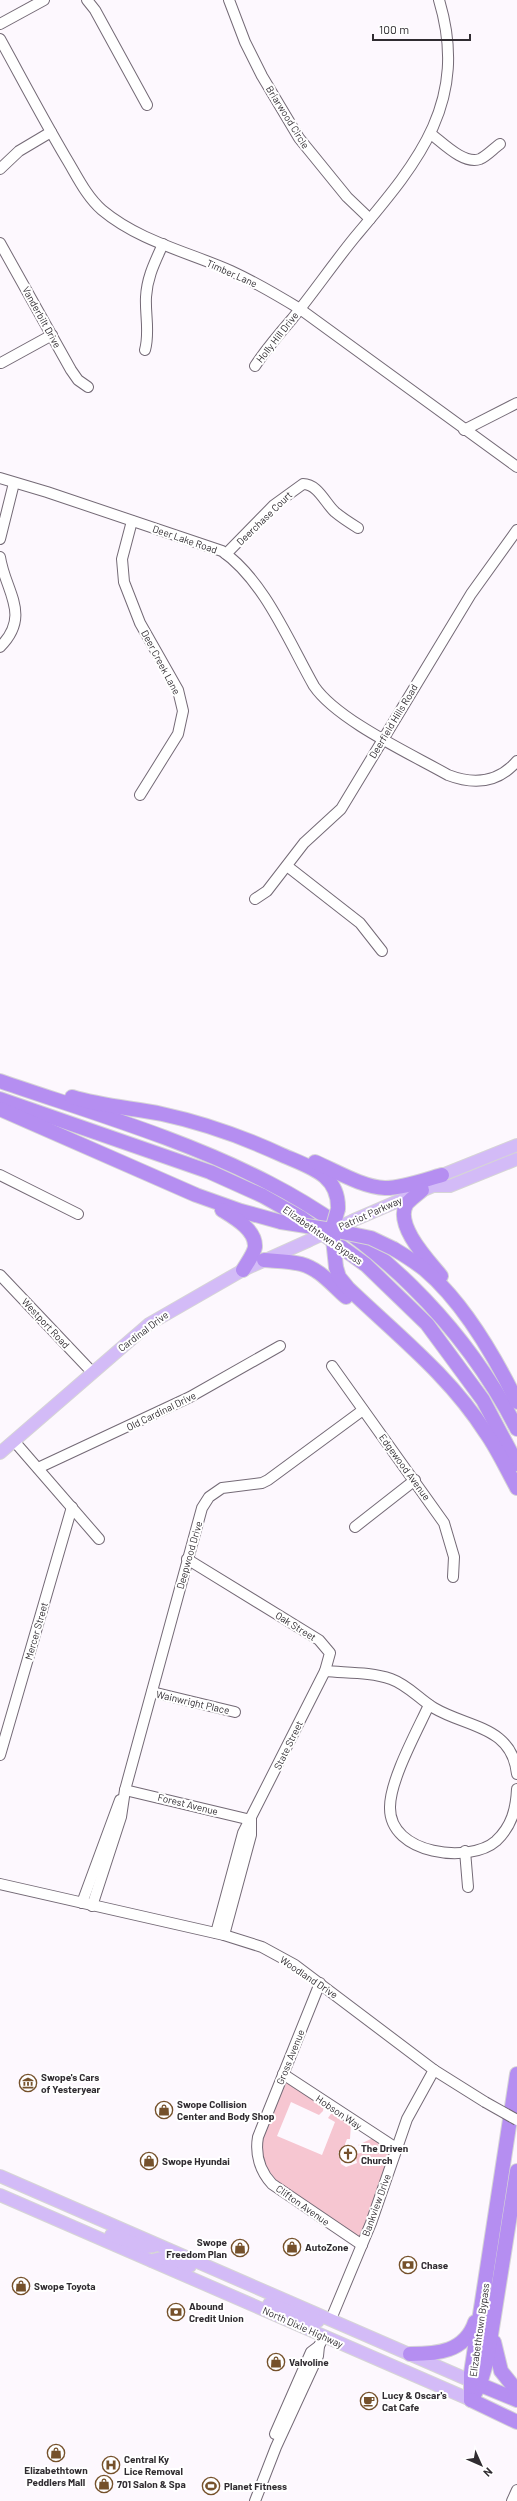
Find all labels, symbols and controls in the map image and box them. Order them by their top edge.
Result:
scale bar [373,16,470,42]
text: 100 m [379,22,409,36]
street label: Briarwood Circle [264,83,312,151]
street label: Timber Lane [205,257,259,289]
street label: Vanderbilt Drive [20,284,64,350]
street label: Holly Hill Drive [253,309,301,365]
street label: Deerchase Court [234,488,295,548]
street label: Deer Lake Road [151,522,219,556]
street label: Deer Creek Lane [139,628,183,696]
street label: Deerfield Hills Road [366,682,420,760]
street label: Patriot Parkway [336,1193,404,1232]
street label: Elizabethtown Bypass [281,1203,365,1267]
street label: Westport Road [20,1295,72,1351]
street label: Cardinal Drive [116,1308,170,1354]
street label: Old Cardinal Drive [124,1389,198,1433]
street label: Edgewood Avenue [377,1431,433,1503]
street label: Deepwood Drive [174,1520,204,1590]
street label: Mercer Street [22,1600,50,1661]
street label: Oak Street [273,1609,319,1643]
street label: Wainwright Place [155,1688,231,1716]
street label: State Street [271,1718,305,1771]
street label: Forest Avenue [157,1791,219,1817]
street label: Woodland Drive [278,1953,340,2001]
street label: Gross Avenue [273,2028,307,2086]
place label: Swope's Cars of Yesteryear [41,2071,101,2095]
museum icon: Swope's Cars of Yesteryear [18,2073,38,2093]
street label: Hobson Way [314,2092,365,2132]
place label: Swope Collision Center and Body Shop [177,2098,275,2122]
shop icon: Swope Collision Center and Body Shop [154,2100,174,2120]
place label: The Driven Church [361,2142,408,2166]
church icon: The Driven Church [338,2144,358,2164]
shop icon: Swope Hyundai [139,2151,159,2171]
place label: Swope Hyundai [162,2155,230,2167]
street label: Bankview Drive [359,2172,393,2238]
street label: Clifton Avenue [274,2182,332,2228]
place label: Swope Freedom Plan [166,2236,228,2260]
shop icon: AutoZone [282,2237,302,2257]
shop icon: Swope Freedom Plan [230,2238,250,2258]
place label: AutoZone [305,2241,349,2253]
bank icon: Chase [398,2255,418,2275]
place label: Chase [421,2259,449,2271]
shop icon: Swope Toyota [11,2276,31,2296]
place label: Swope Toyota [34,2280,96,2292]
street label: Elizabethtown Bypass [466,2282,492,2378]
place label: Abound Credit Union [189,2300,244,2324]
bank icon: Abound Credit Union [166,2302,186,2322]
street label: North Dixie Highway [261,2304,345,2350]
shop icon: Valvoline [266,2352,286,2372]
place label: Valvoline [289,2356,329,2368]
place label: Lucy & Oscar's Cat Cafe [382,2389,447,2413]
cafe icon: Lucy & Oscar's Cat Cafe [359,2391,379,2411]
shop icon: Elizabethtown Peddlers Mall [46,2443,66,2463]
north arrow [461,2445,501,2485]
place label: Central Ky Lice Removal [124,2453,183,2477]
hospital icon: Central Ky Lice Removal [101,2455,121,2475]
place label: Elizabethtown Peddlers Mall [24,2464,88,2488]
text: N [481,2465,496,2480]
shop icon: 701 Salon & Spa [94,2474,114,2494]
sports icon: Planet Fitness [201,2476,221,2496]
place label: 701 Salon & Spa [117,2478,186,2490]
place label: Planet Fitness [224,2480,287,2492]

